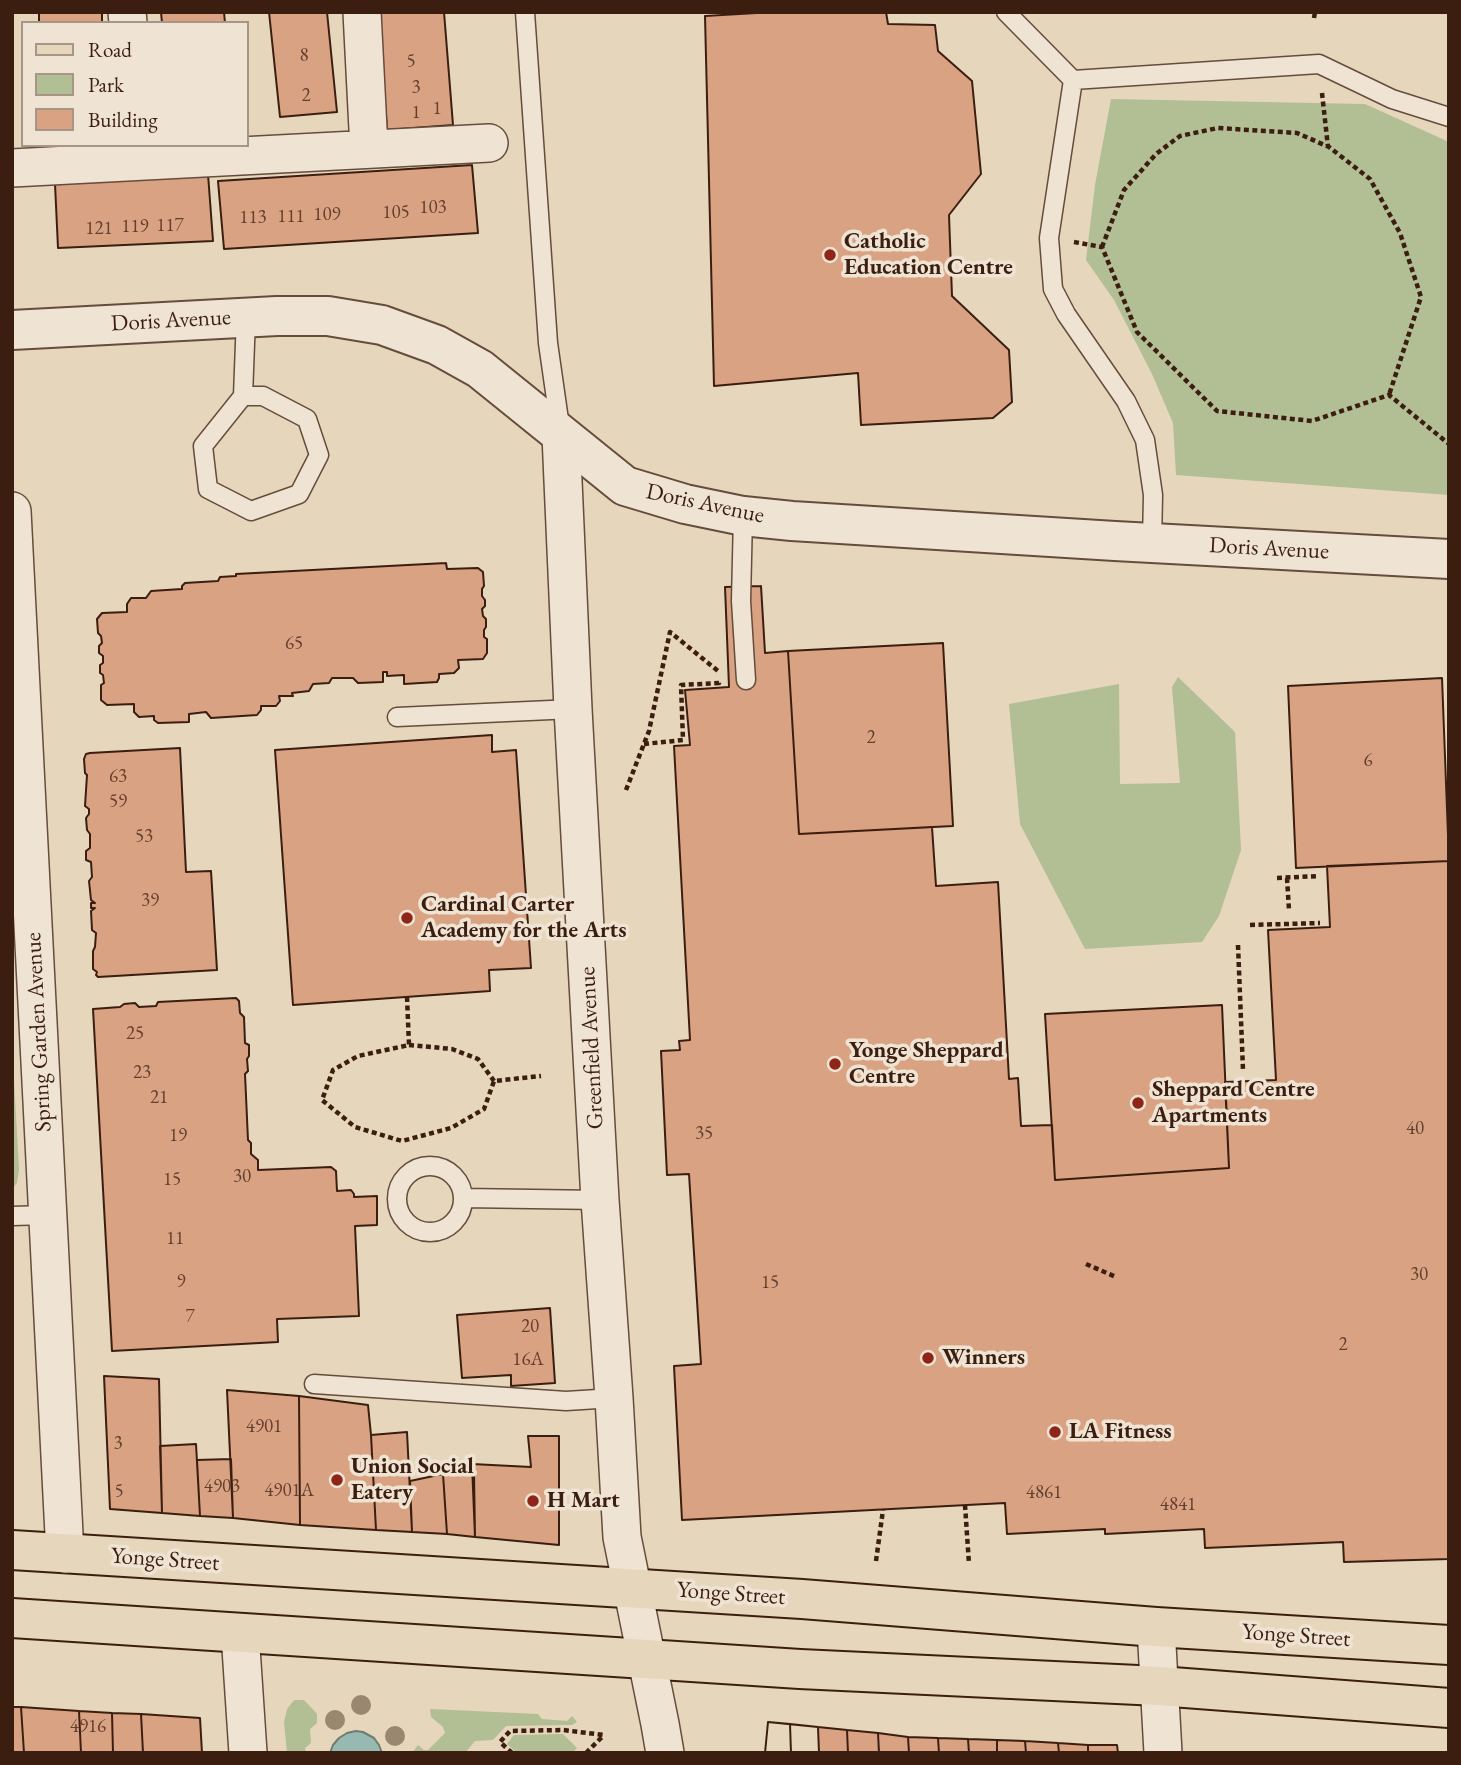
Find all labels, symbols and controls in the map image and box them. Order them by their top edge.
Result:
legend [21,21,248,147]
text: Road [88,36,132,63]
house number: 8 [299,45,309,67]
house number: 5 [406,51,416,73]
text: Park [88,71,124,98]
house number: 3 [411,77,421,99]
house number: 2 [301,85,311,107]
house number: 1 [432,98,442,120]
house number: 1 [411,102,421,124]
text: Building [88,106,158,133]
house number: 103 [419,197,447,219]
house number: 105 [382,202,410,224]
house number: 109 [313,204,341,226]
house number: 111 [277,206,305,228]
house number: 113 [239,207,267,229]
house number: 117 [156,215,184,237]
house number: 119 [121,216,149,238]
house number: 121 [85,218,113,240]
place label: Catholic Education Centre [844,228,1013,282]
marker: Catholic Education Centre [822,247,838,263]
street label: Doris Avenue [110,304,232,338]
street label: Doris Avenue [643,478,767,530]
street label: Doris Avenue [1208,532,1330,566]
house number: 65 [285,633,303,655]
house number: 2 [866,727,876,749]
house number: 6 [1363,750,1373,772]
house number: 63 [109,766,127,788]
house number: 59 [109,791,127,813]
house number: 53 [135,826,153,848]
house number: 39 [141,890,159,912]
place label: Cardinal Carter Academy for the Arts [421,891,626,945]
marker: Cardinal Carter Academy for the Arts [399,910,415,926]
street label: Spring Garden Avenue [20,932,58,1132]
street label: Greenfield Avenue [574,966,610,1130]
house number: 25 [126,1023,144,1045]
place label: Yonge Sheppard Centre [849,1037,1004,1091]
marker: Yonge Sheppard Centre [827,1056,843,1072]
house number: 23 [133,1062,151,1084]
place label: Sheppard Centre Apartments [1152,1076,1315,1130]
house number: 21 [150,1087,168,1109]
marker: Sheppard Centre Apartments [1130,1095,1146,1111]
house number: 40 [1406,1118,1424,1140]
house number: 35 [695,1123,713,1145]
house number: 19 [169,1125,187,1147]
house number: 30 [233,1166,251,1188]
house number: 15 [163,1169,181,1191]
house number: 11 [166,1228,184,1250]
house number: 30 [1410,1264,1428,1286]
house number: 9 [176,1271,186,1293]
house number: 15 [761,1272,779,1294]
house number: 7 [185,1306,195,1328]
house number: 20 [521,1316,539,1338]
house number: 2 [1338,1334,1348,1356]
place label: Winners [942,1344,1025,1372]
house number: 16A [512,1349,544,1371]
marker: Winners [920,1350,936,1366]
house number: 4901 [246,1416,282,1438]
place label: LA Fitness [1069,1418,1172,1446]
marker: LA Fitness [1047,1424,1063,1440]
house number: 3 [113,1433,123,1455]
place label: Union Social Eatery [351,1453,474,1507]
marker: Union Social Eatery [329,1472,345,1488]
house number: 4903 [204,1476,240,1498]
house number: 4901A [264,1480,314,1502]
house number: 5 [114,1481,124,1503]
house number: 4861 [1026,1482,1062,1504]
place label: H Mart [547,1487,620,1515]
marker: H Mart [525,1493,541,1509]
house number: 4841 [1160,1494,1196,1516]
street label: Yonge Street [110,1542,220,1578]
street label: Yonge Street [676,1576,786,1612]
street label: Yonge Street [1241,1618,1351,1654]
house number: 4916 [70,1716,106,1738]

